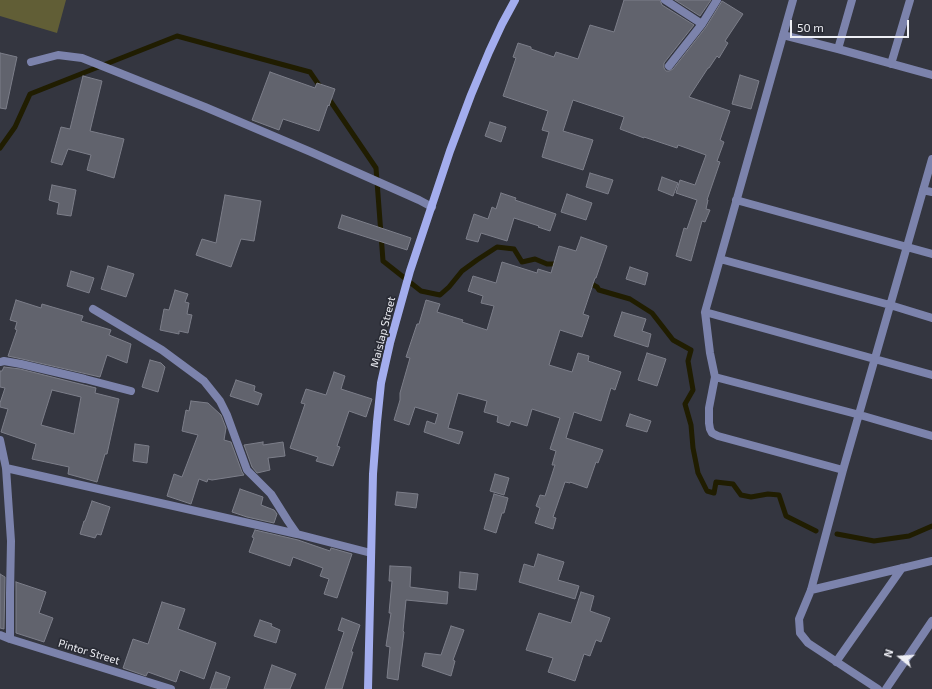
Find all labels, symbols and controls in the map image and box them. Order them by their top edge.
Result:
scale bar [792,12,911,38]
text: 50 m [797,20,824,34]
street label: Maislap Street [368,295,398,369]
street label: Pintor Street [57,636,121,668]
north arrow [880,637,920,677]
text: N [881,647,896,659]

